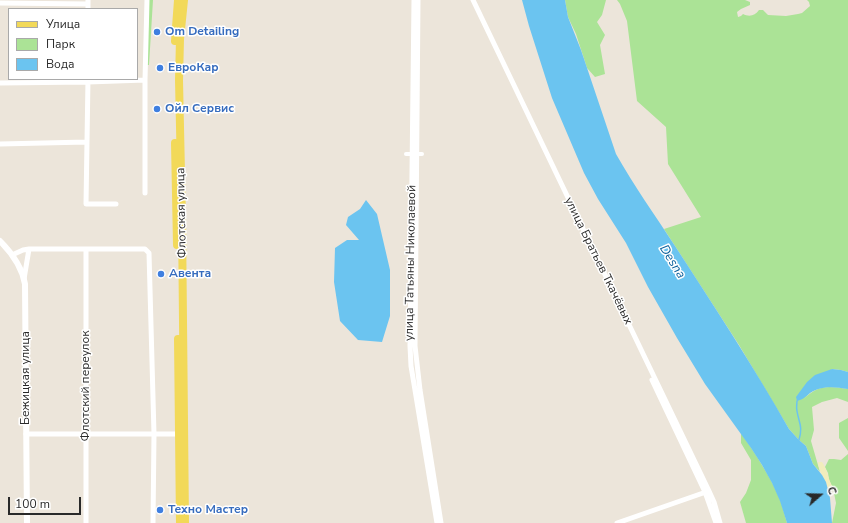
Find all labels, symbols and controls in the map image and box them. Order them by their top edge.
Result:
legend [8,8,138,80]
text: Улица [46,16,80,32]
place label: Om Detailing [165,25,239,39]
marker: Om Detailing [152,27,162,37]
text: Парк [46,36,75,52]
text: Вода [46,56,74,72]
place label: ЕвроКар [168,61,219,75]
marker: ЕвроКар [155,63,165,73]
place label: Ойл Сервис [165,102,234,116]
marker: Ойл Сервис [152,104,162,114]
street label: Флотская улица [174,168,190,258]
street label: улица Татьяны Николаевой [402,185,420,341]
street label: улица Братьев Ткачёвых [561,195,635,327]
water label: Desna [656,242,688,282]
place label: Авента [169,267,211,281]
marker: Авента [156,269,166,279]
street label: Флотский переулок [79,330,93,442]
street label: Бежицкая улица [19,331,33,425]
north arrow [800,475,840,515]
text: С [823,485,840,497]
scale bar [10,489,83,515]
text: 100 m [15,496,50,512]
place label: Техно Мастер [168,503,248,517]
marker: Техно Мастер [155,505,165,515]

